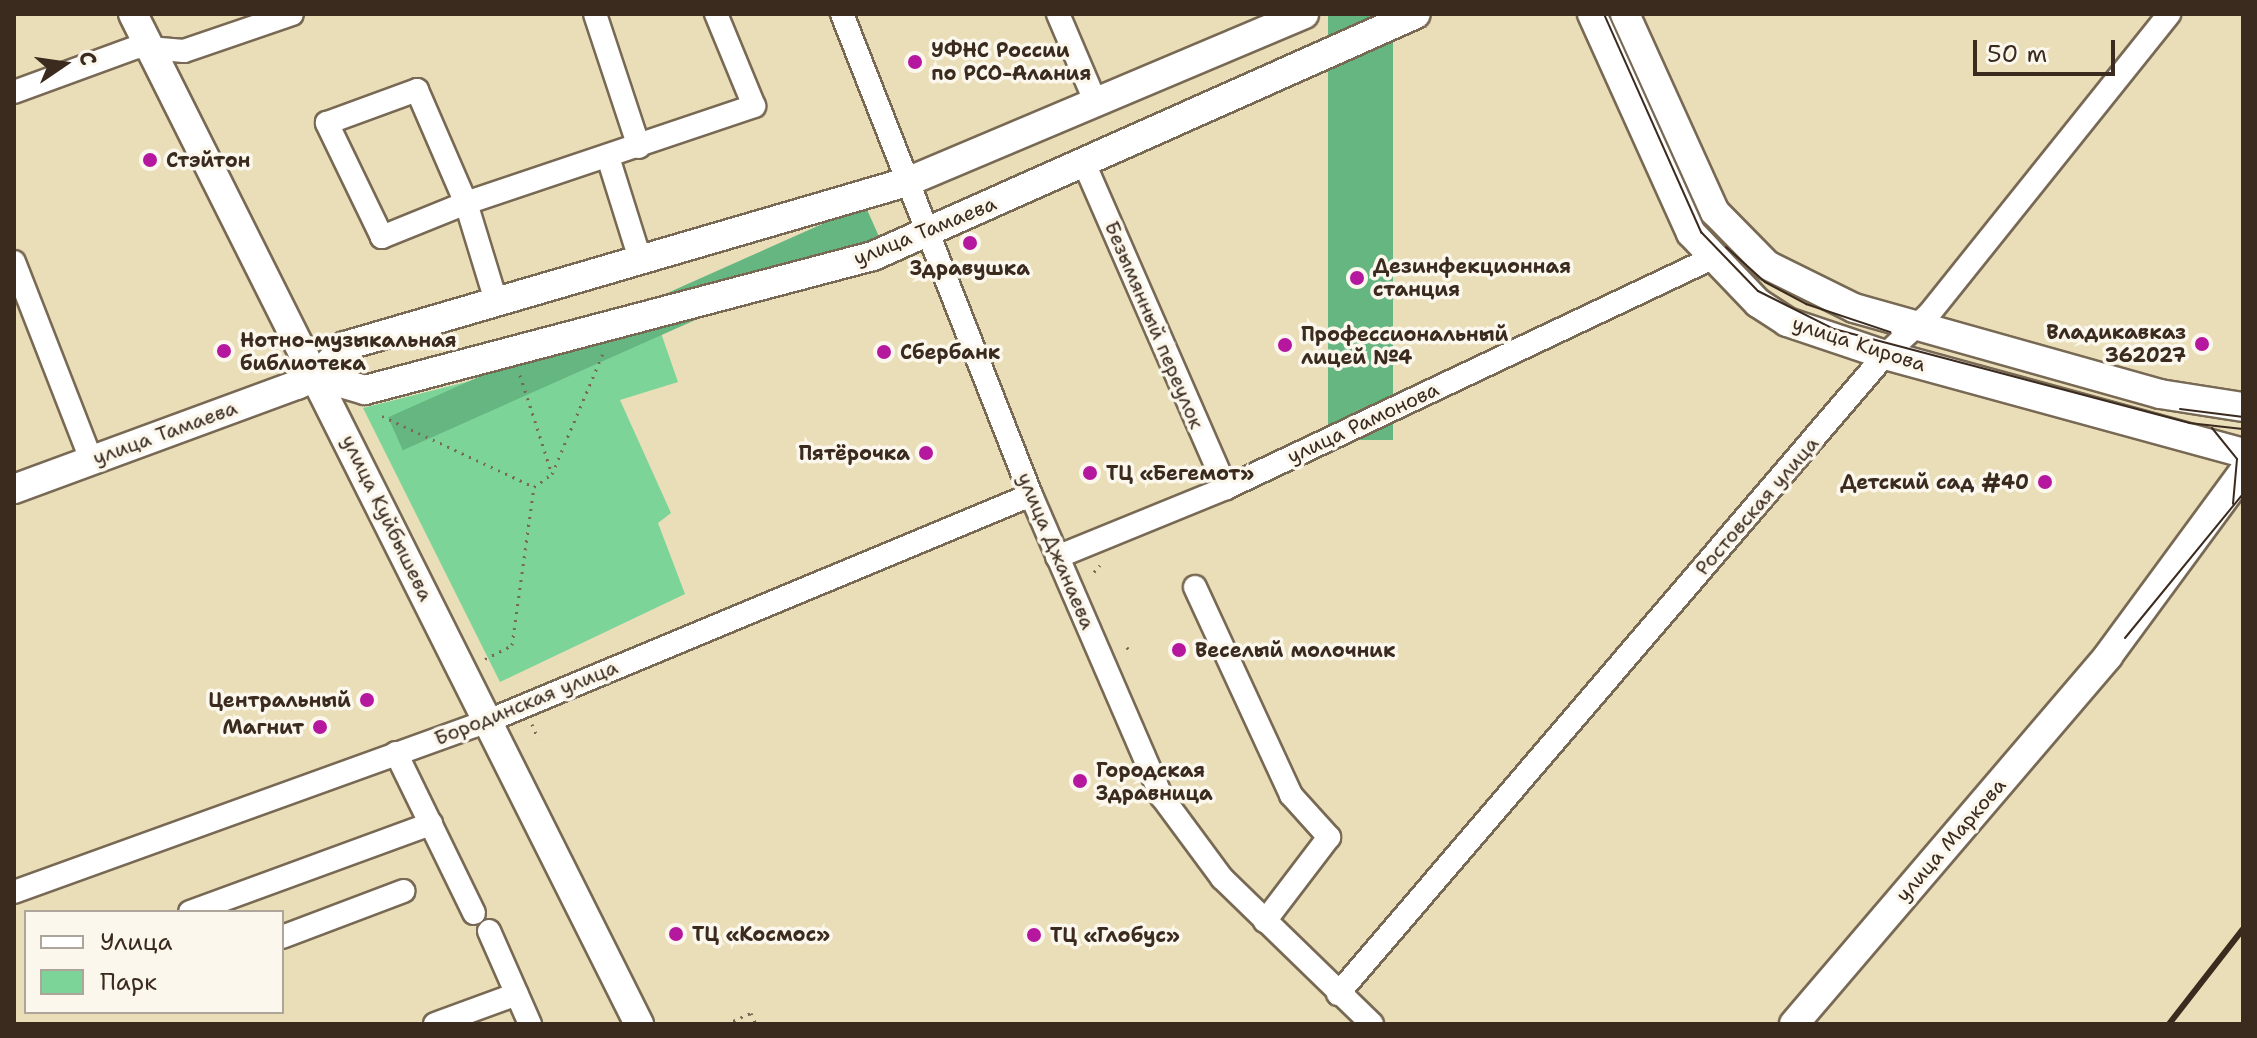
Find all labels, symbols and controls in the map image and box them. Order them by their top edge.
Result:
north arrow [24,24,104,104]
scale bar [1977,24,2119,74]
place label: УФНС России по РСО-Алания [931,38,1091,85]
text: 50 m [1987,38,2047,70]
text: С [72,49,104,68]
marker: УФНС России по РСО-Алания [906,53,924,71]
place label: Стэйтон [166,148,250,172]
marker: Стэйтон [141,151,159,169]
street label: улица Тамаева [850,191,1000,271]
street label: Безымянный переулок [1099,218,1209,432]
marker: Здравушка [961,234,979,252]
place label: Дезинфекционная станция [1373,254,1571,301]
place label: Здравушка [910,256,1030,280]
marker: Дезинфекционная станция [1348,269,1366,287]
street label: улица Кирова [1789,311,1929,377]
place label: Владикавказ 362027 [2046,320,2186,367]
place label: Профессиональный лицей №4 [1301,322,1508,369]
place label: Нотно-музыкальная библиотека [240,328,457,375]
marker: Владикавказ 362027 [2193,335,2211,353]
marker: Профессиональный лицей №4 [1276,336,1294,354]
place label: Сбербанк [900,340,1000,364]
marker: Нотно-музыкальная библиотека [215,342,233,360]
marker: Сбербанк [875,343,893,361]
street label: улица Рамонова [1283,377,1443,469]
street label: улица Тамаева [90,396,240,470]
street label: улица Куйбышева [336,431,438,605]
street label: Ростовская улица [1690,432,1824,580]
place label: Пятёрочка [798,441,910,465]
marker: Пятёрочка [917,444,935,462]
place label: ТЦ «Бегемот» [1106,461,1254,485]
marker: ТЦ «Бегемот» [1081,464,1099,482]
street label: улица Джанаева [1012,469,1100,633]
place label: Детский сад #40 [1840,470,2029,494]
marker: Детский сад #40 [2036,473,2054,491]
place label: Веселый молочник [1195,638,1395,662]
marker: Веселый молочник [1170,641,1188,659]
street label: Бородинская улица [431,655,621,751]
place label: Центральный [208,688,351,712]
marker: Центральный [358,691,376,709]
place label: Магнит [222,715,304,739]
marker: Магнит [311,718,329,736]
place label: Городская Здравница [1096,758,1213,805]
marker: Городская Здравница [1071,772,1089,790]
street label: улица Маркова [1891,773,2011,907]
legend [24,910,284,1014]
place label: ТЦ «Космос» [692,922,830,946]
place label: ТЦ «Глобус» [1050,923,1180,947]
marker: ТЦ «Космос» [667,925,685,943]
text: Улица [100,926,173,958]
marker: ТЦ «Глобус» [1025,926,1043,944]
text: Парк [100,966,157,998]

